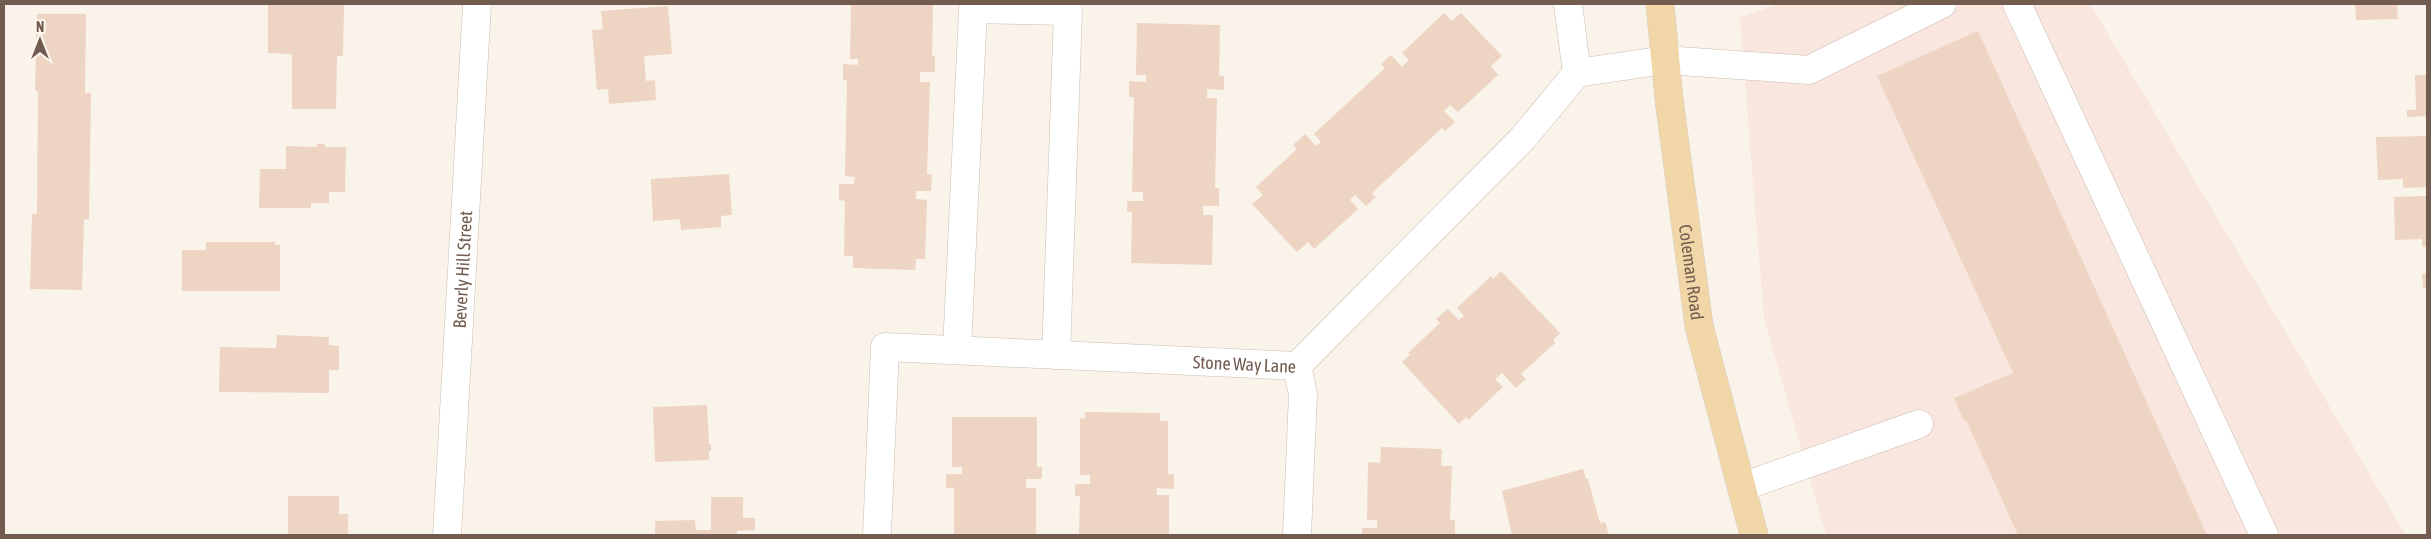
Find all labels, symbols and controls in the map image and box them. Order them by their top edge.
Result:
north arrow [15,15,65,65]
text: N [36,19,44,35]
street label: Beverly Hill Street [448,210,476,329]
street label: Coleman Road [1675,223,1709,321]
street label: Stone Way Lane [1192,351,1297,376]

